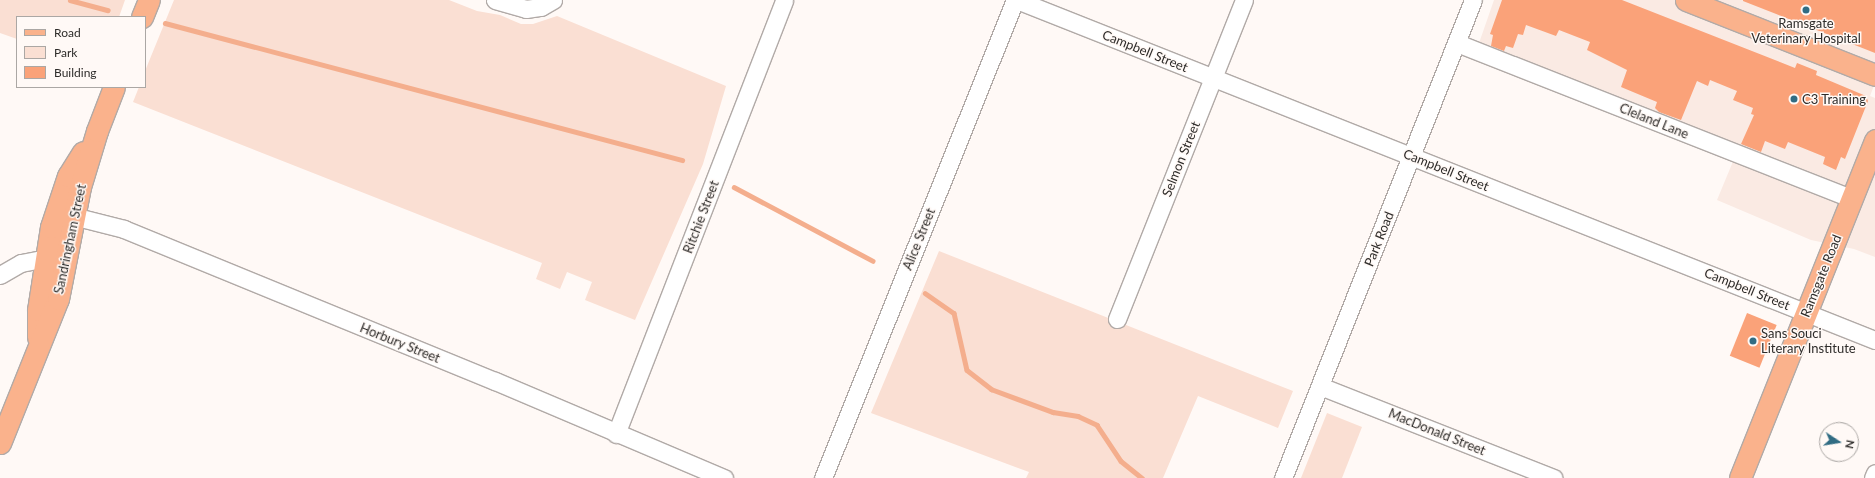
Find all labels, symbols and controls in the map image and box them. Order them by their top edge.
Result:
marker: Ramsgate Veterinary Hospital [1801,5,1811,15]
legend [16,16,146,88]
place label: Ramsgate Veterinary Hospital [1751,16,1861,47]
text: Road [54,25,81,40]
street label: Campbell Street [1100,27,1190,75]
text: Park [54,45,77,60]
text: Building [54,65,97,80]
place label: C3 Training [1802,91,1866,107]
marker: C3 Training [1789,94,1799,104]
street label: Cleland Lane [1617,100,1691,142]
street label: Selmon Street [1159,119,1203,199]
street label: Campbell Street [1401,146,1491,194]
street label: Ritchie Street [680,178,722,256]
street label: Sandringham Street [51,183,89,295]
street label: Alice Street [900,206,938,272]
street label: Park Road [1361,209,1397,269]
street label: Ramsgate Road [1797,232,1845,320]
street label: Campbell Street [1702,265,1792,313]
street label: Horbury Street [358,320,442,366]
place label: Sans Souci Literary Institute [1761,326,1856,357]
marker: Sans Souci Literary Institute [1748,336,1758,346]
street label: MacDonald Street [1386,405,1488,459]
north arrow [1819,422,1859,462]
text: N [1843,439,1857,450]

